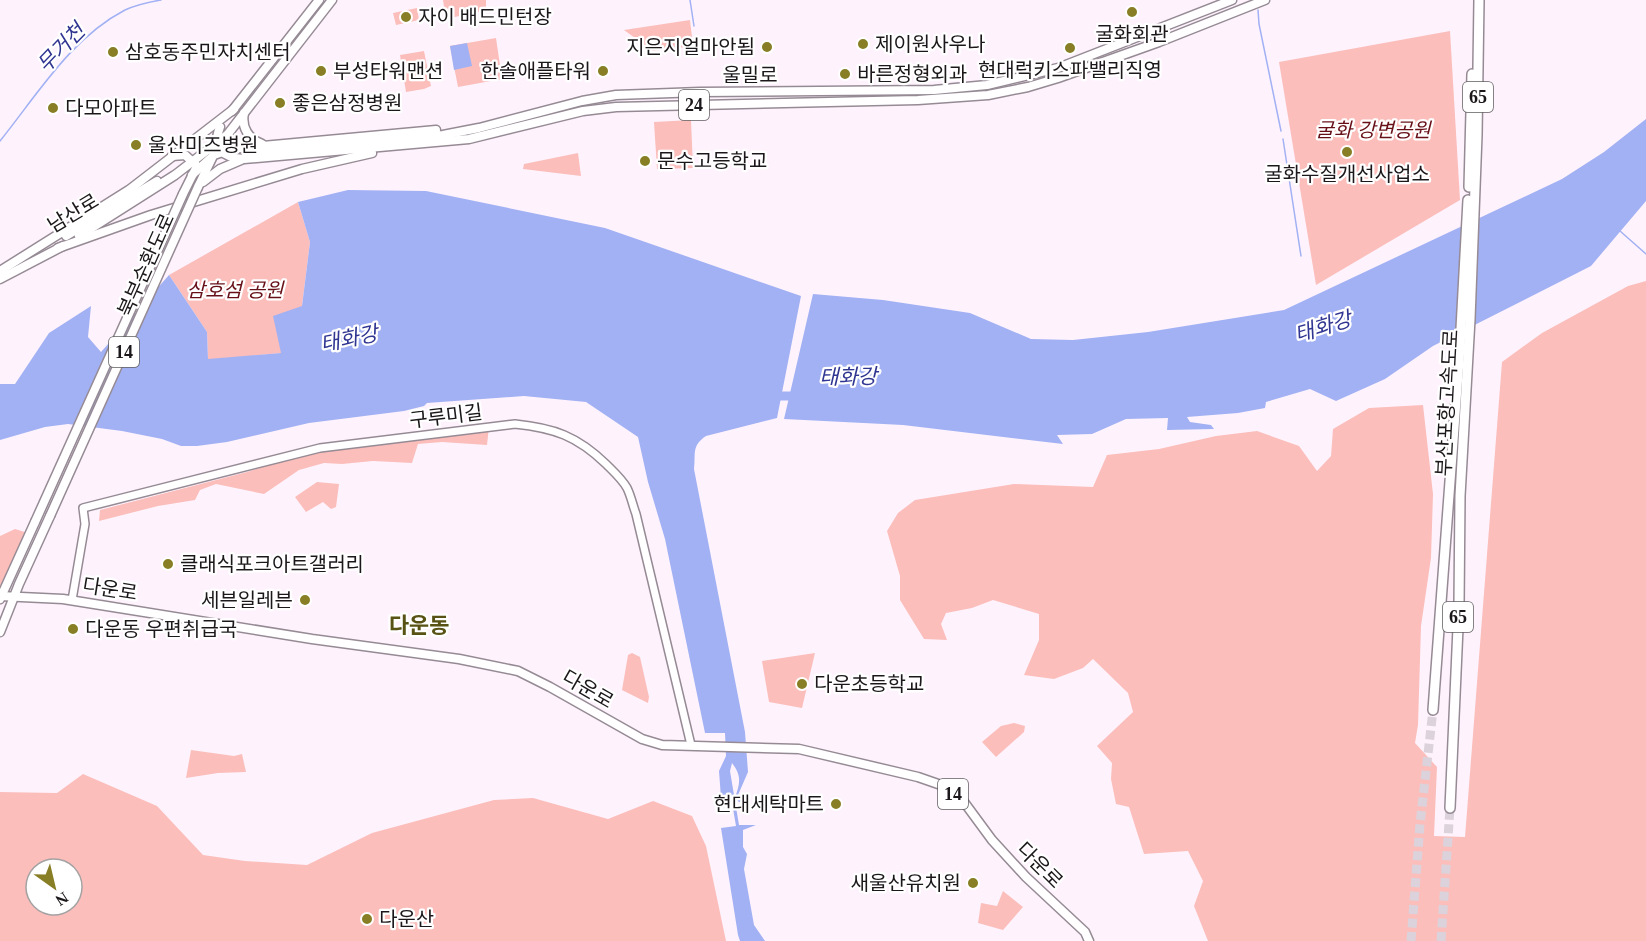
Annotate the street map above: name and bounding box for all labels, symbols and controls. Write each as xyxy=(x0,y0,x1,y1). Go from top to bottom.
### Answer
marker: 굴화회관 xyxy=(1125,5,1139,19)
place label: 자이 배드민턴장 xyxy=(418,6,552,28)
marker: 자이 배드민턴장 xyxy=(399,10,413,24)
water label: 무거천 xyxy=(32,17,92,77)
place label: 굴화회관 xyxy=(1095,23,1169,45)
place label: 제이원사우나 xyxy=(875,33,985,55)
place label: 지은지얼마안됨 xyxy=(626,36,755,58)
marker: 제이원사우나 xyxy=(856,37,870,51)
marker: 지은지얼마안됨 xyxy=(760,40,774,54)
place label: 삼호동주민자치센터 xyxy=(125,41,291,63)
marker: 현대럭키스파밸리직영 xyxy=(1063,41,1077,55)
marker: 삼호동주민자치센터 xyxy=(106,45,120,59)
place label: 현대럭키스파밸리직영 xyxy=(978,59,1162,81)
place label: 부성타워맨션 xyxy=(333,60,443,82)
place label: 한솔애플타워 xyxy=(481,60,591,82)
place label: 바른정형외과 xyxy=(857,63,967,85)
marker: 부성타워맨션 xyxy=(314,64,328,78)
marker: 한솔애플타워 xyxy=(596,64,610,78)
street label: 울밀로 xyxy=(722,64,778,86)
marker: 바른정형외과 xyxy=(838,67,852,81)
road number: 65 xyxy=(1463,82,1493,112)
road number: 24 xyxy=(679,90,709,120)
place label: 좋은삼정병원 xyxy=(292,92,402,114)
marker: 좋은삼정병원 xyxy=(273,96,287,110)
place label: 다모아파트 xyxy=(65,97,157,119)
marker: 다모아파트 xyxy=(46,101,60,115)
park label: 굴화 강변공원 xyxy=(1315,119,1432,141)
place label: 울산미즈병원 xyxy=(148,134,258,156)
marker: 울산미즈병원 xyxy=(129,138,143,152)
marker: 굴화수질개선사업소 xyxy=(1340,145,1354,159)
place label: 문수고등학교 xyxy=(657,150,767,172)
marker: 문수고등학교 xyxy=(638,154,652,168)
place label: 굴화수질개선사업소 xyxy=(1264,163,1430,185)
street label: 남산로 xyxy=(44,189,102,237)
street label: 북부순환도로 xyxy=(113,210,179,320)
park label: 삼호섬 공원 xyxy=(187,279,285,301)
water label: 태화강 xyxy=(1292,306,1357,347)
water label: 태화강 xyxy=(318,321,382,357)
street label: 부산포항고속도로 xyxy=(1432,329,1462,477)
road number: 14 xyxy=(109,337,139,367)
water label: 태화강 xyxy=(819,364,880,390)
street label: 구루미길 xyxy=(408,401,484,431)
place label: 클래식포크아트갤러리 xyxy=(180,553,364,575)
marker: 클래식포크아트갤러리 xyxy=(161,557,175,571)
street label: 다운로 xyxy=(81,574,139,604)
place label: 세븐일레븐 xyxy=(201,589,293,611)
marker: 세븐일레븐 xyxy=(298,593,312,607)
road number: 65 xyxy=(1443,602,1473,632)
district label: 다운동 xyxy=(389,613,449,638)
place label: 다운동 우편취급국 xyxy=(85,618,237,640)
marker: 다운동 우편취급국 xyxy=(66,622,80,636)
street label: 다운로 xyxy=(559,666,617,712)
place label: 다운초등학교 xyxy=(814,673,924,695)
marker: 다운초등학교 xyxy=(795,677,809,691)
road number: 14 xyxy=(938,779,968,809)
place label: 현대세탁마트 xyxy=(714,793,824,815)
marker: 현대세탁마트 xyxy=(829,797,843,811)
street label: 다운로 xyxy=(1013,838,1067,892)
north arrow xyxy=(24,857,84,917)
place label: 새울산유치원 xyxy=(851,872,961,894)
marker: 새울산유치원 xyxy=(966,876,980,890)
text: N xyxy=(52,889,72,910)
place label: 다운산 xyxy=(379,908,434,930)
marker: 다운산 xyxy=(360,912,374,926)

